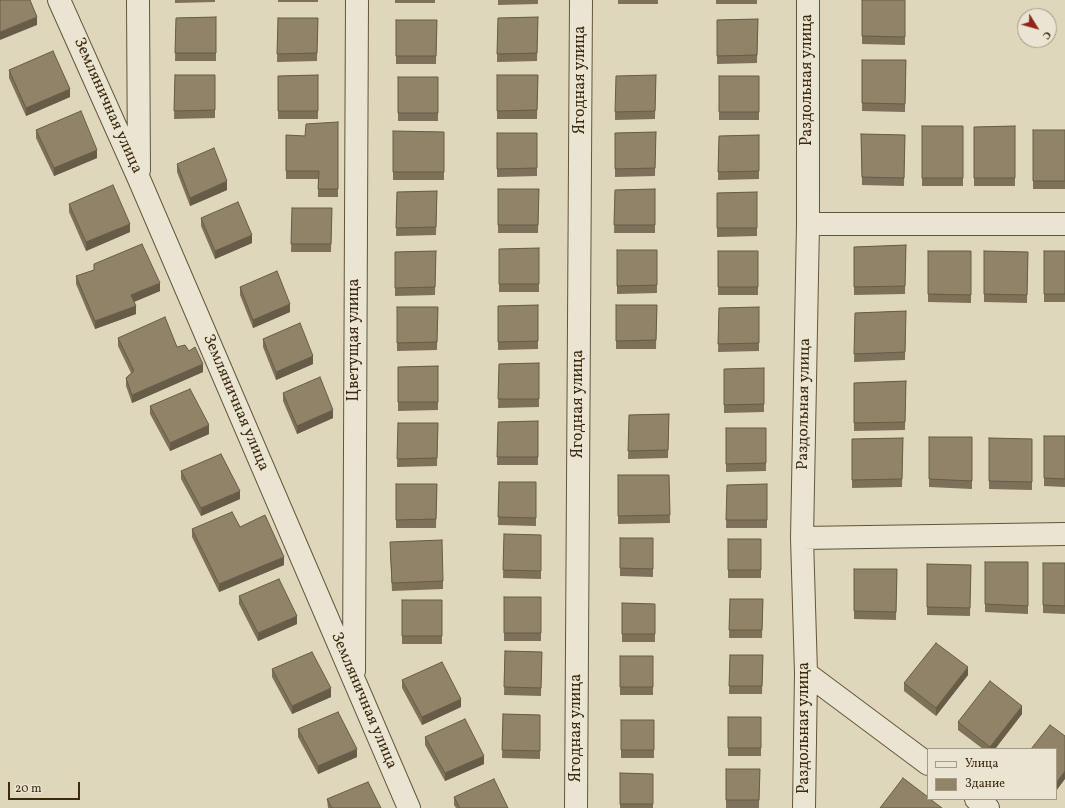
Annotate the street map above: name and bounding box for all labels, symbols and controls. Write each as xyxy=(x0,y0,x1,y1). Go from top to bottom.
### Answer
north arrow xyxy=(1017,8,1057,48)
street label: Раздольная улица xyxy=(798,14,818,146)
street label: Ягодная улица xyxy=(571,26,591,134)
text: С xyxy=(1038,28,1054,42)
street label: Земляничная улица xyxy=(68,35,146,177)
street label: Цветущая улица xyxy=(345,279,365,401)
street label: Земляничная улица xyxy=(198,332,272,474)
street label: Раздольная улица xyxy=(794,338,816,470)
street label: Ягодная улица xyxy=(569,350,589,458)
street label: Земляничная улица xyxy=(326,630,400,772)
street label: Раздольная улица xyxy=(795,662,815,794)
street label: Ягодная улица xyxy=(567,674,587,782)
legend xyxy=(927,748,1057,800)
text: Улица xyxy=(965,756,998,772)
scale bar xyxy=(10,774,82,800)
text: Здание xyxy=(965,776,1005,792)
text: 20 m xyxy=(15,781,42,797)

